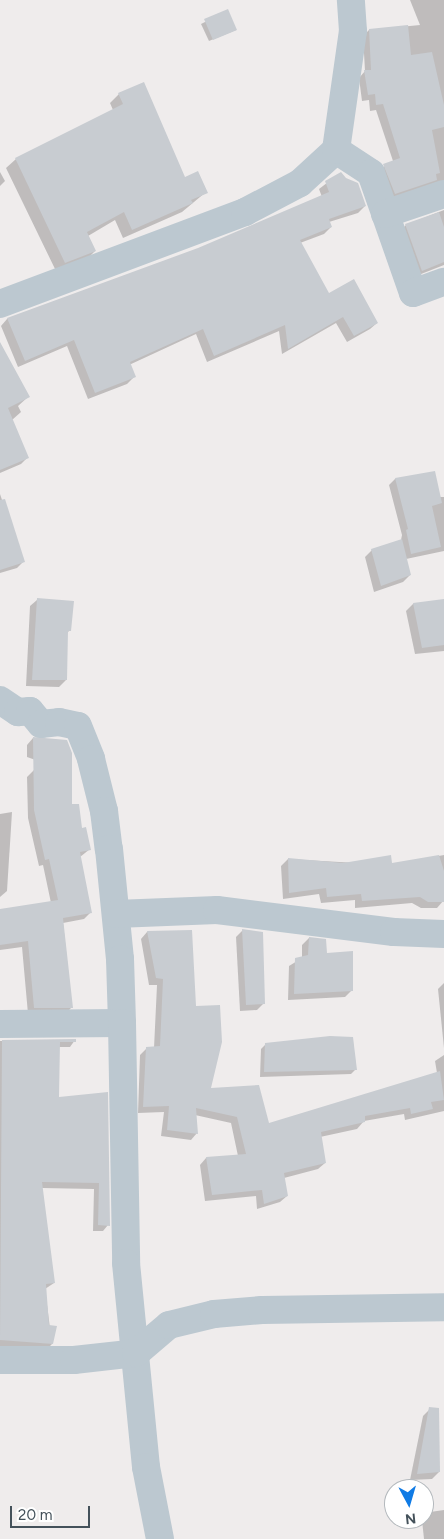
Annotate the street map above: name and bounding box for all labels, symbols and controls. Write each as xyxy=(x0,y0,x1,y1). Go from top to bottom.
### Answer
north arrow xyxy=(384,1479,434,1529)
scale bar xyxy=(12,1496,92,1528)
text: 20 m xyxy=(18,1506,52,1524)
text: N xyxy=(404,1509,417,1527)

